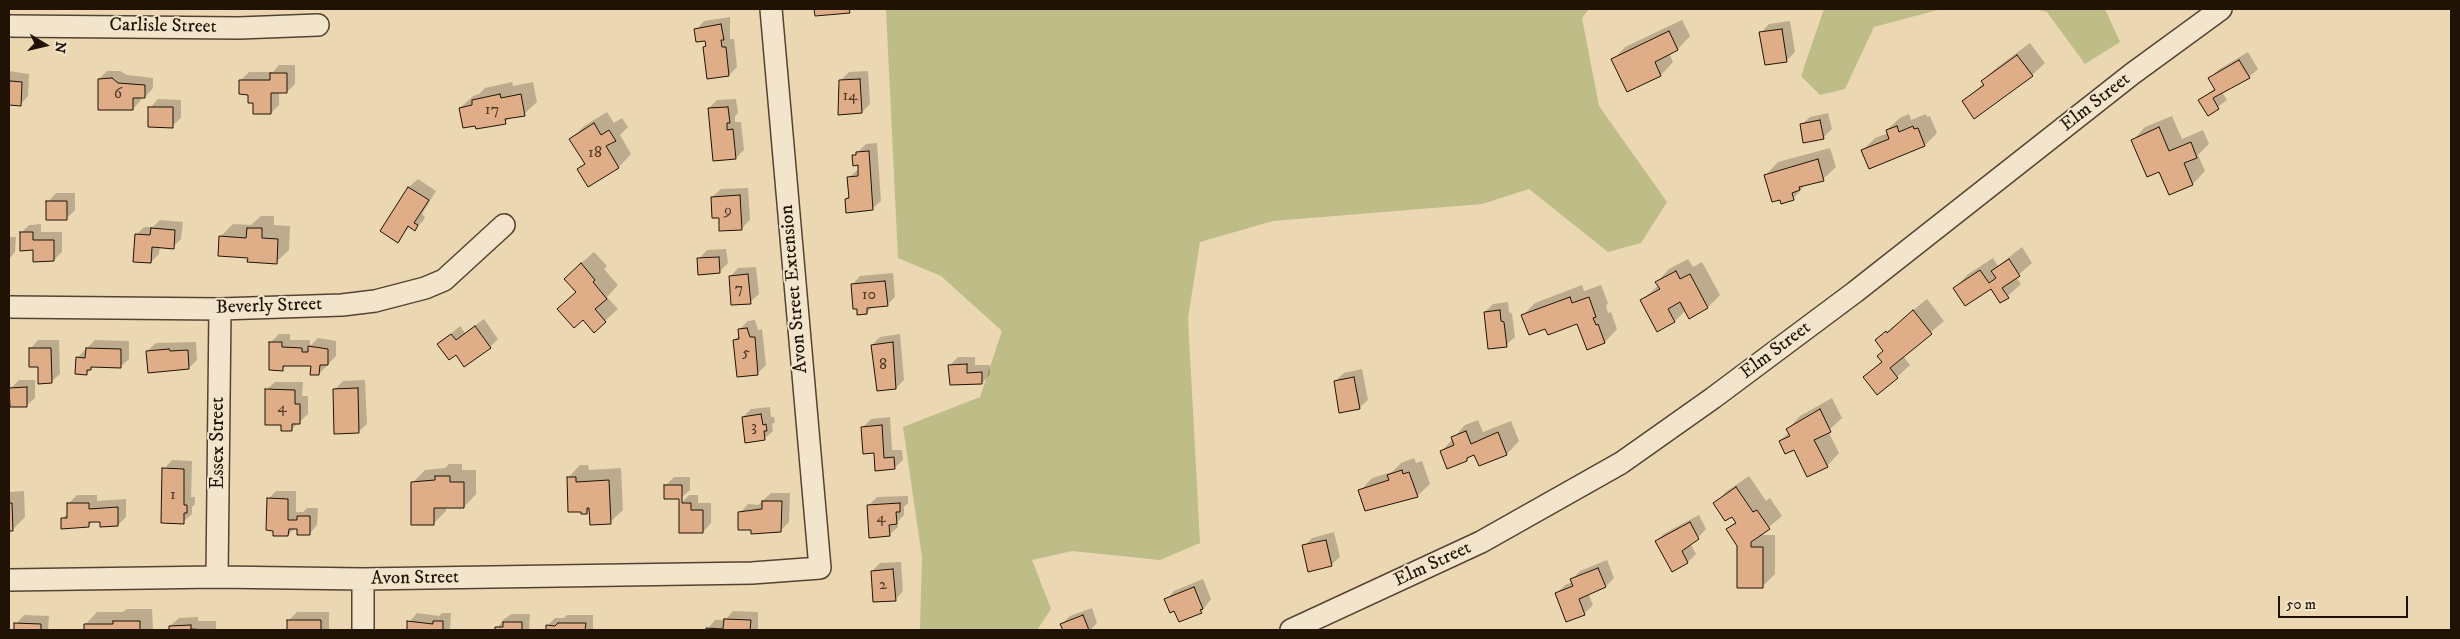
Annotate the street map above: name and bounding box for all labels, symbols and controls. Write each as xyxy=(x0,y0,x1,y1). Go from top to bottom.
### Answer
street label: Carlisle Street xyxy=(109,15,217,39)
north arrow xyxy=(20,20,70,70)
text: N xyxy=(50,40,70,54)
street label: Elm Street xyxy=(2056,69,2136,137)
house number: 6 xyxy=(114,85,122,105)
house number: 14 xyxy=(842,87,858,107)
house number: 17 xyxy=(485,101,499,121)
house number: 18 xyxy=(588,144,602,164)
house number: 9 xyxy=(724,202,732,222)
street label: Avon Street Extension xyxy=(776,204,814,374)
house number: 7 xyxy=(735,280,743,300)
house number: 10 xyxy=(862,286,876,306)
street label: Beverly Street xyxy=(215,294,323,320)
street label: Elm Street xyxy=(1736,317,1816,385)
house number: 5 xyxy=(742,344,750,364)
house number: 8 xyxy=(879,356,887,376)
street label: Essex Street xyxy=(208,397,230,489)
house number: 4 xyxy=(277,399,287,419)
house number: 3 xyxy=(751,418,757,438)
house number: 1 xyxy=(170,486,176,506)
house number: 4 xyxy=(876,509,886,529)
street label: Elm Street xyxy=(1391,537,1475,593)
street label: Avon Street xyxy=(371,567,459,591)
house number: 2 xyxy=(879,576,887,596)
scale bar xyxy=(2280,586,2410,618)
text: 50 m xyxy=(2286,595,2316,614)

